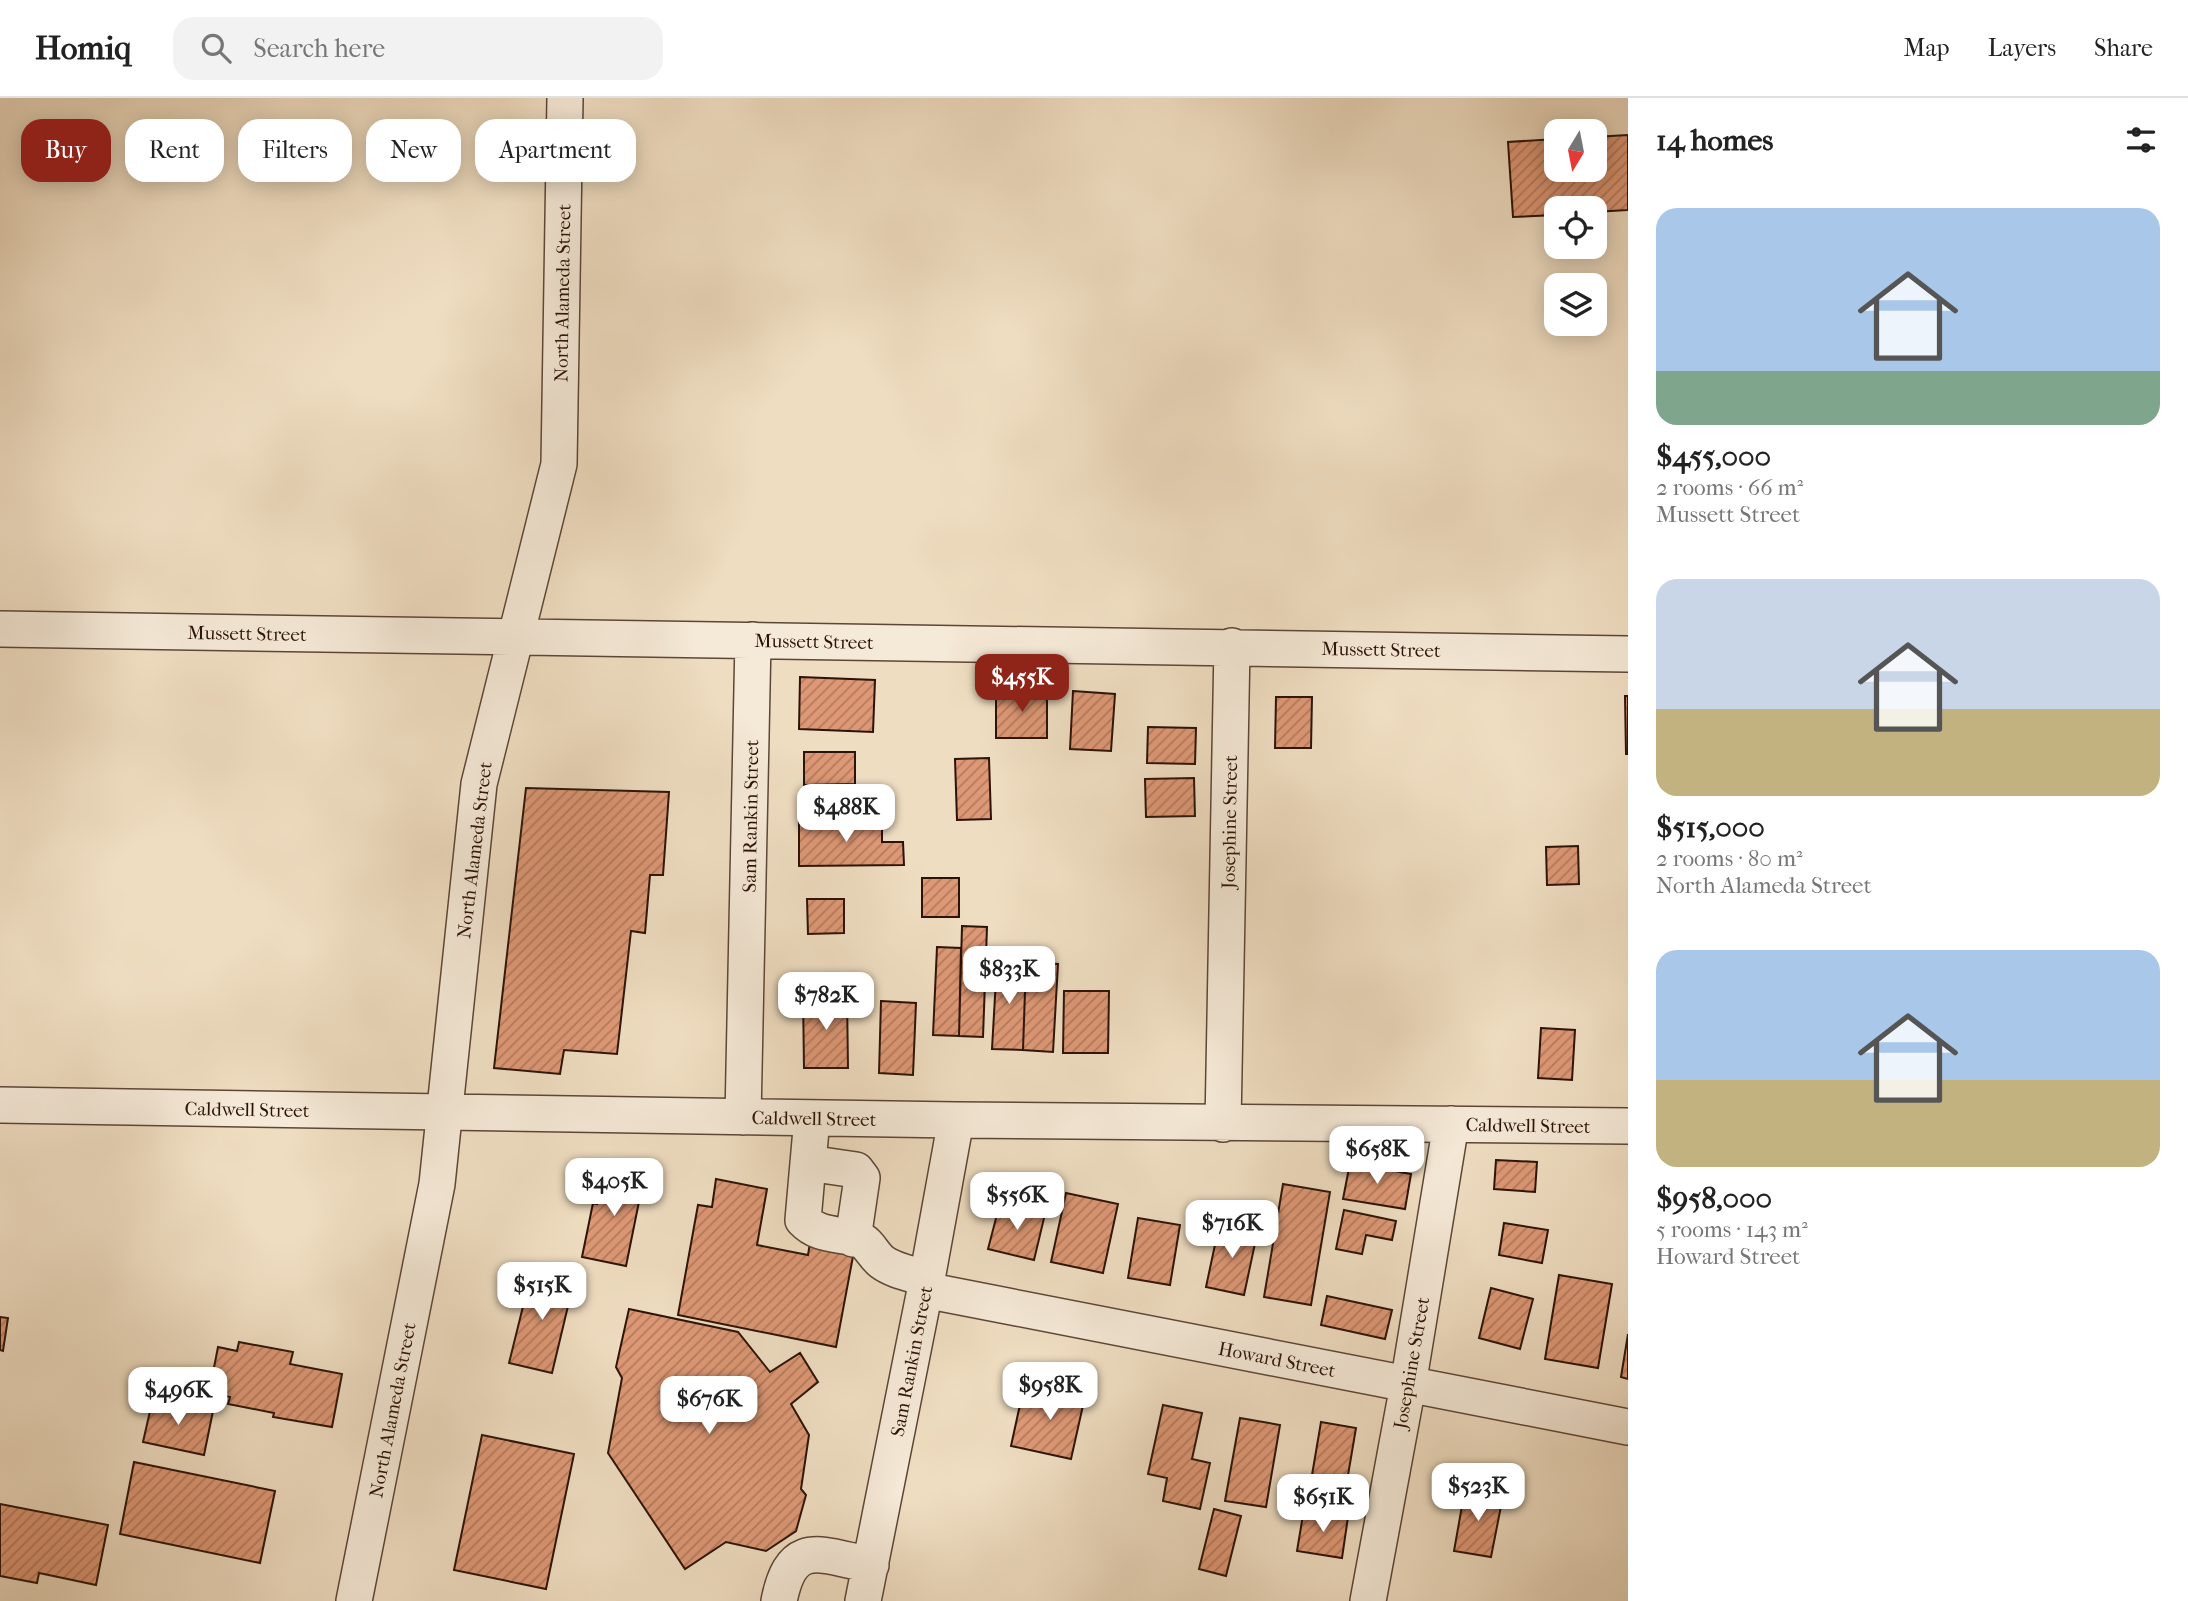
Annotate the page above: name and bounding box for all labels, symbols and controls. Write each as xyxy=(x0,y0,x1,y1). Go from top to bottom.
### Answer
search box xyxy=(173,17,663,80)
text: Homiq xyxy=(35,29,131,68)
icon: search xyxy=(197,29,235,67)
text: Search here xyxy=(253,33,385,64)
text: Map xyxy=(1904,34,1950,62)
text: Layers xyxy=(1988,34,2056,62)
text: Share xyxy=(2094,34,2153,62)
chip: Buy xyxy=(21,119,111,182)
chip: Rent xyxy=(125,119,224,182)
chip: Filters xyxy=(238,119,352,182)
chip: New xyxy=(366,119,461,182)
chip: Apartment xyxy=(475,119,636,182)
north arrow xyxy=(1544,119,1606,182)
map controls xyxy=(1544,119,1607,336)
icon: filters xyxy=(2122,121,2160,159)
text: 14 homes xyxy=(1656,123,1773,158)
button: locate xyxy=(1544,196,1607,259)
street label: North Alameda Street xyxy=(550,204,576,382)
icon: home xyxy=(1845,253,1971,379)
button: layers xyxy=(1544,273,1607,336)
text: $455,000 xyxy=(1656,439,1771,474)
text: 2 rooms · 66 m² xyxy=(1656,474,1803,501)
text: Mussett Street xyxy=(1656,501,1800,528)
street label: Mussett Street xyxy=(187,622,307,646)
icon: home xyxy=(1845,624,1971,750)
street label: Mussett Street xyxy=(754,630,874,654)
street label: Mussett Street xyxy=(1321,638,1441,662)
pin: $455K xyxy=(973,654,1071,714)
text: $455K xyxy=(991,663,1053,690)
street label: Sam Rankin Street xyxy=(739,739,763,893)
street label: Josephine Street xyxy=(1218,755,1242,891)
street label: North Alameda Street xyxy=(453,760,497,940)
pin: $488K xyxy=(797,784,895,844)
text: $488K xyxy=(813,793,879,820)
text: $515,000 xyxy=(1656,810,1765,845)
text: 2 rooms · 80 m² xyxy=(1656,845,1803,872)
text: North Alameda Street xyxy=(1656,872,1872,899)
pin: $833K xyxy=(960,946,1058,1006)
text: $833K xyxy=(979,955,1039,982)
pin: $782K xyxy=(777,972,875,1032)
text: $782K xyxy=(794,981,858,1008)
icon: home xyxy=(1845,995,1971,1121)
street label: Caldwell Street xyxy=(184,1098,310,1122)
street label: Caldwell Street xyxy=(751,1107,877,1131)
street label: Caldwell Street xyxy=(1465,1114,1591,1138)
pin: $658K xyxy=(1328,1126,1426,1186)
text: $658K xyxy=(1345,1135,1409,1162)
pin: $405K xyxy=(565,1158,663,1218)
text: $405K xyxy=(581,1167,647,1194)
pin: $556K xyxy=(968,1172,1066,1232)
text: $556K xyxy=(986,1181,1048,1208)
text: $958,000 xyxy=(1656,1181,1772,1216)
pin: $716K xyxy=(1183,1200,1281,1260)
text: $716K xyxy=(1201,1209,1263,1236)
text: 5 rooms · 143 m² xyxy=(1656,1216,1808,1243)
text: Howard Street xyxy=(1656,1243,1800,1270)
pin: $515K xyxy=(493,1262,591,1322)
text: $515K xyxy=(513,1271,571,1298)
street label: Sam Rankin Street xyxy=(887,1284,937,1438)
street label: Josephine Street xyxy=(1389,1295,1434,1433)
street label: North Alameda Street xyxy=(365,1320,421,1500)
street label: Howard Street xyxy=(1216,1338,1338,1382)
pin: $958K xyxy=(1001,1362,1099,1422)
pin: $496K xyxy=(129,1368,227,1427)
text: $958K xyxy=(1019,1371,1081,1398)
text: $496K xyxy=(144,1376,212,1403)
pin: $676K xyxy=(660,1376,758,1436)
text: $676K xyxy=(676,1385,742,1412)
pin: $523K xyxy=(1429,1464,1527,1523)
text: $523K xyxy=(1448,1472,1508,1499)
pin: $651K xyxy=(1274,1474,1372,1534)
text: $651K xyxy=(1293,1483,1353,1510)

